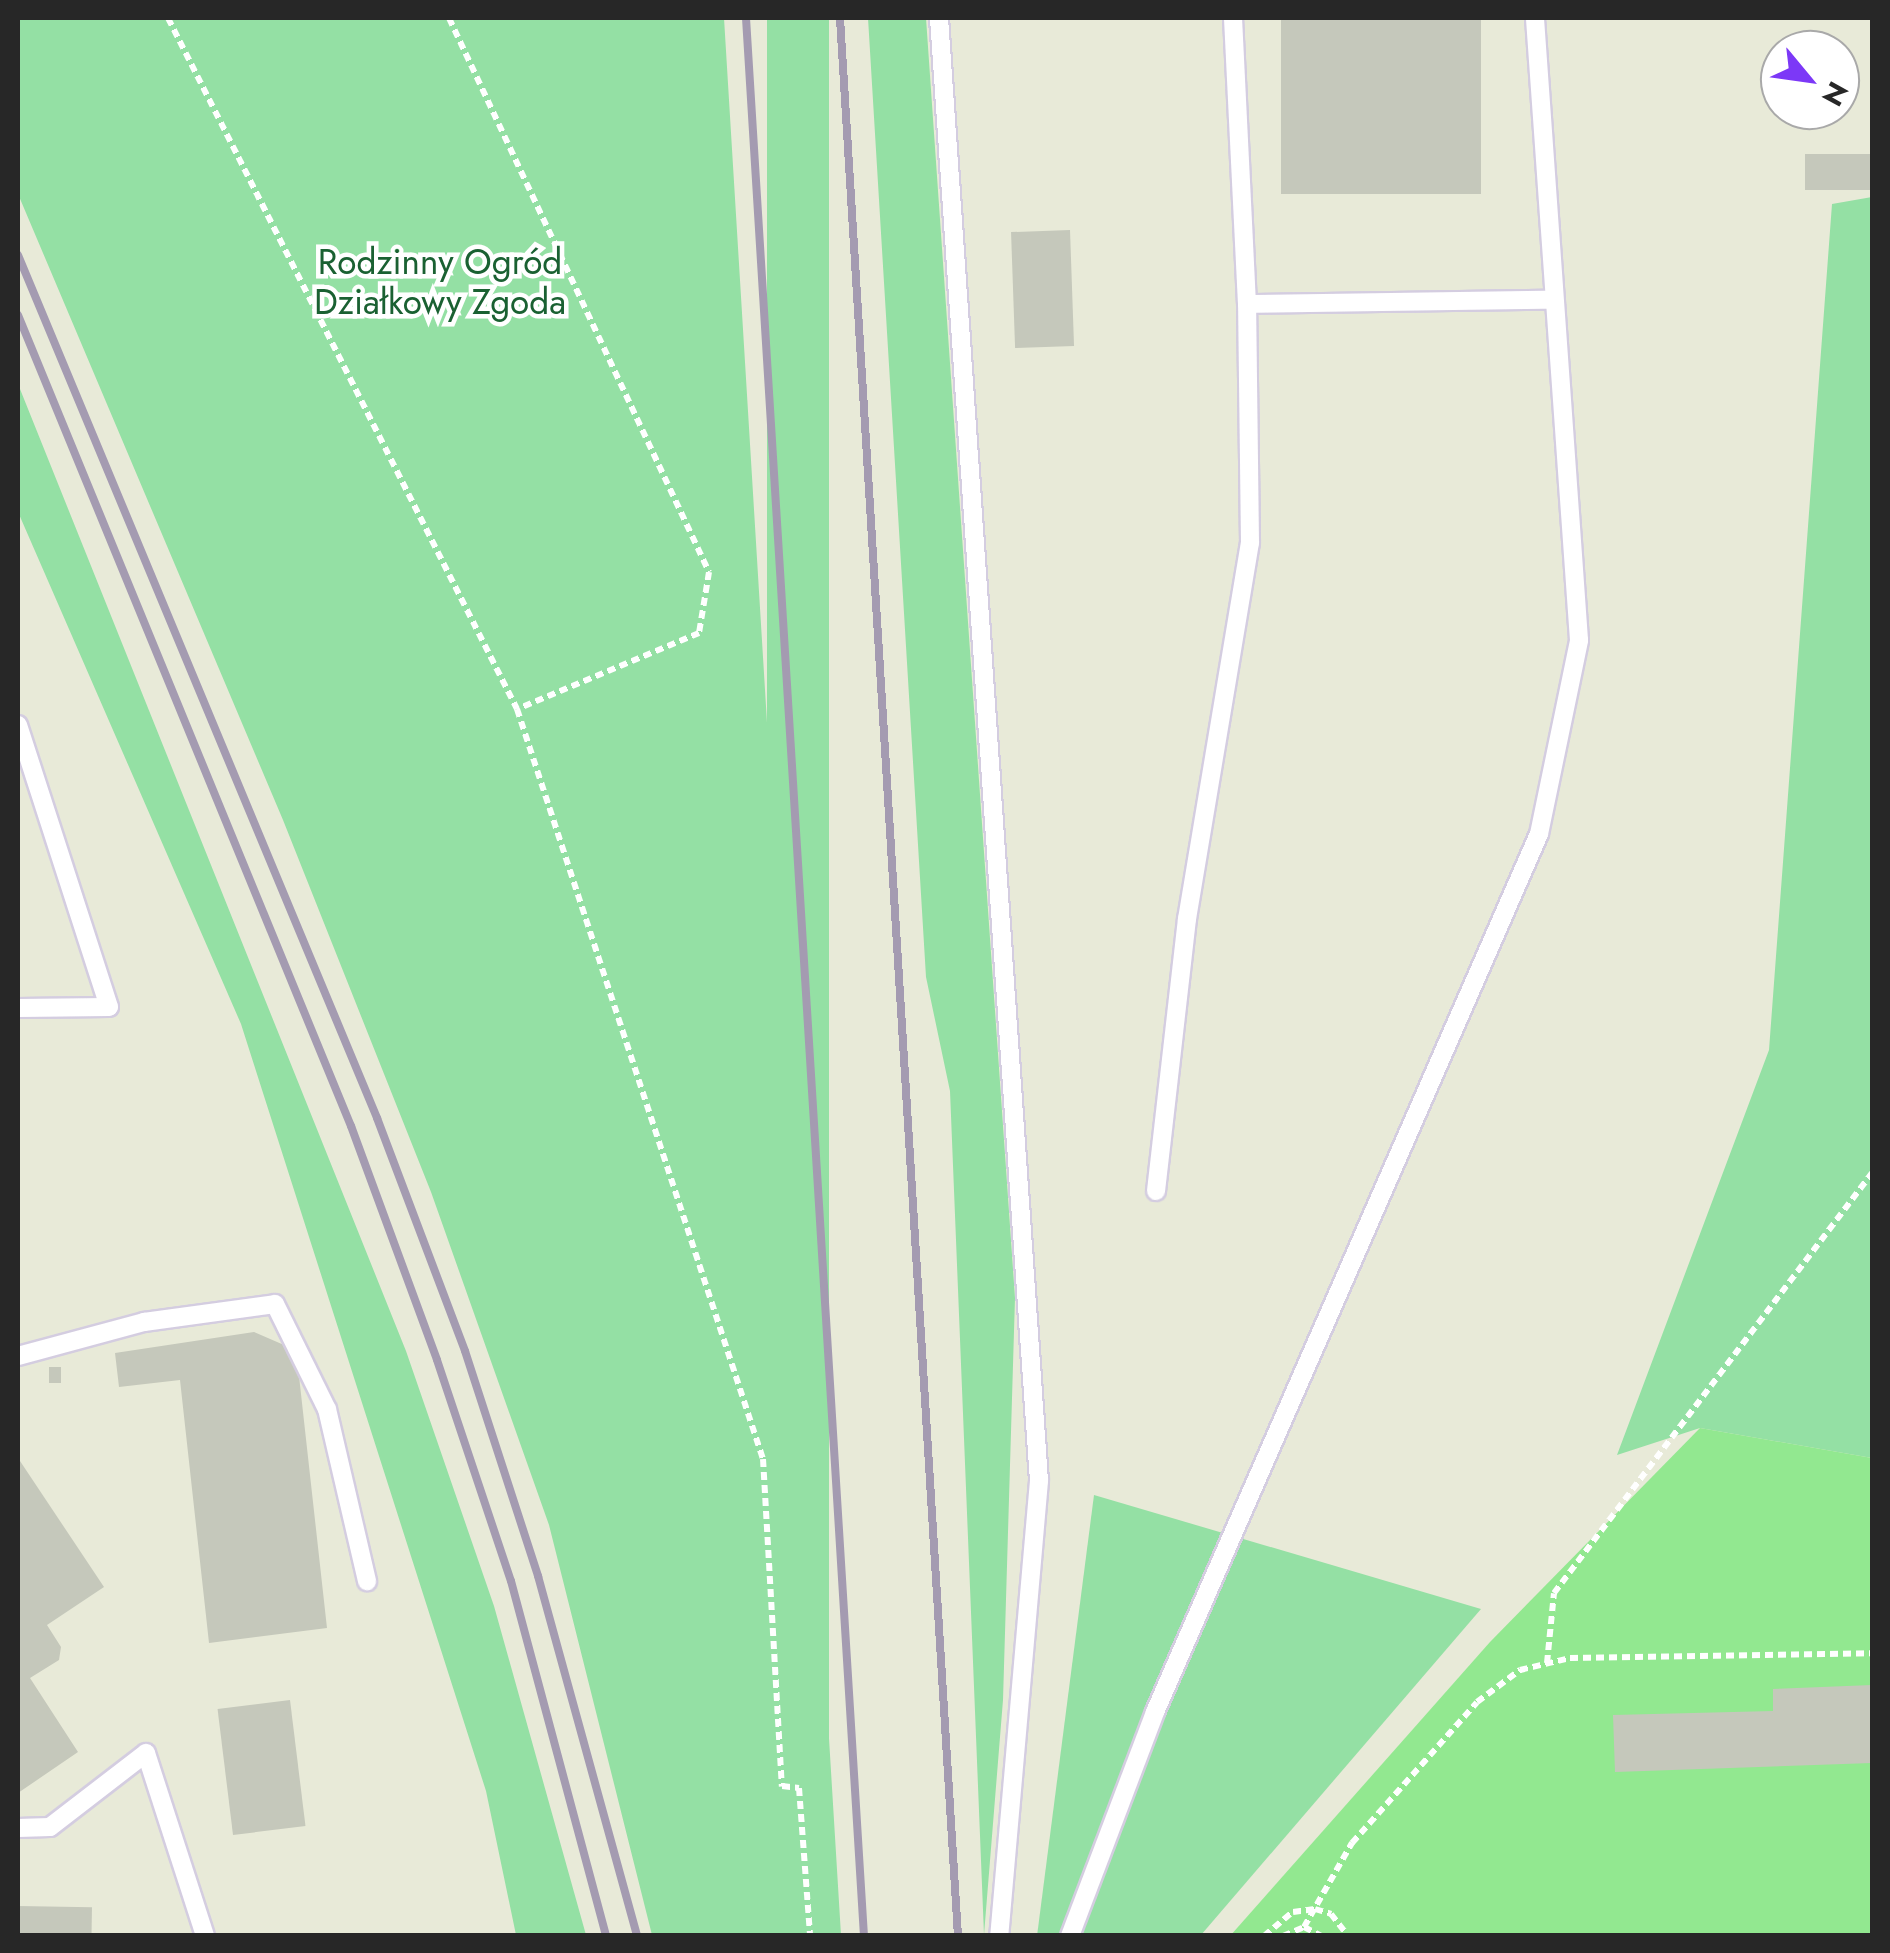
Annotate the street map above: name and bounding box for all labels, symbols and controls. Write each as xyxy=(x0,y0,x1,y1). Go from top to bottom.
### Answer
north arrow xyxy=(1760,30,1860,130)
text: N xyxy=(1812,74,1858,113)
park label: Rodzinny Ogród Działkowy Zgoda xyxy=(314,241,566,323)

